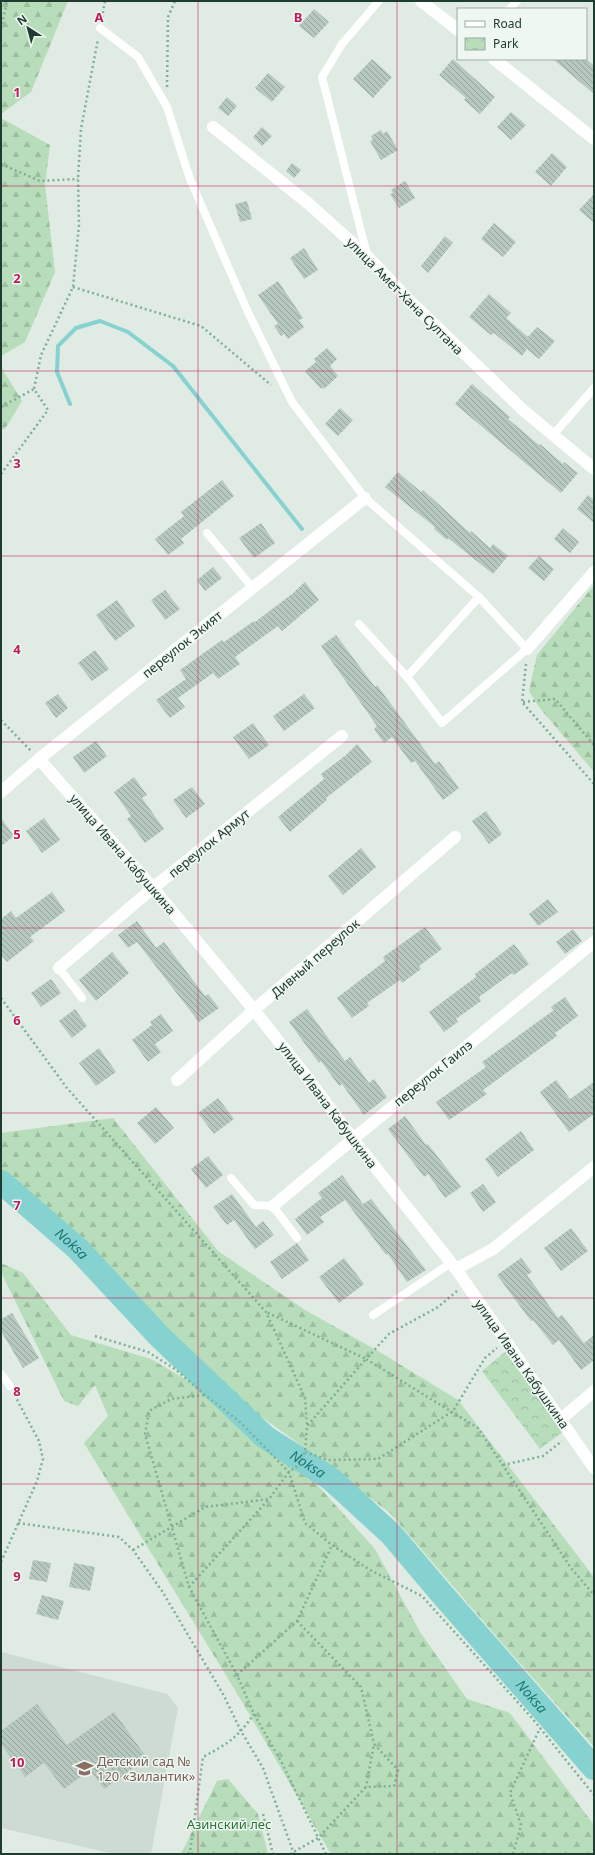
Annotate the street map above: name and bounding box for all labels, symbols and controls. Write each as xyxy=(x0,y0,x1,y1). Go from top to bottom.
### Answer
north arrow xyxy=(8,8,48,48)
text: A xyxy=(95,8,104,26)
text: B xyxy=(294,8,302,26)
legend xyxy=(457,8,587,60)
text: N xyxy=(14,11,30,28)
text: Road xyxy=(493,15,522,32)
text: Park xyxy=(493,35,519,52)
text: 1 xyxy=(13,83,21,101)
street label: улица Амет-Хана Султана xyxy=(342,233,468,359)
text: 2 xyxy=(13,269,21,287)
text: 3 xyxy=(13,454,21,472)
street label: переулок Экият xyxy=(138,606,226,682)
text: 4 xyxy=(13,640,21,658)
street label: улица Ивана Кабушкина xyxy=(66,790,180,918)
street label: переулок Армут xyxy=(164,804,254,882)
text: 5 xyxy=(13,825,21,843)
street label: Дивный переулок xyxy=(267,914,363,1002)
text: 6 xyxy=(13,1011,21,1029)
street label: переулок Гаилэ xyxy=(390,1036,476,1110)
street label: улица Ивана Кабушкина xyxy=(274,1038,382,1172)
text: 7 xyxy=(13,1196,21,1214)
water label: Noksa xyxy=(51,1223,93,1263)
street label: улица Ивана Кабушкина xyxy=(470,1296,574,1432)
text: 8 xyxy=(13,1382,21,1400)
water label: Noksa xyxy=(287,1445,329,1482)
text: 9 xyxy=(13,1567,21,1585)
water label: Noksa xyxy=(512,1675,552,1717)
place label: Детский сад № 120 «Зилантик» xyxy=(97,1752,196,1785)
text: 10 xyxy=(10,1753,24,1771)
school or university icon: Детский сад № 120 «Зилантик» xyxy=(74,1758,94,1778)
park label: Азинский лес xyxy=(187,1815,271,1833)

